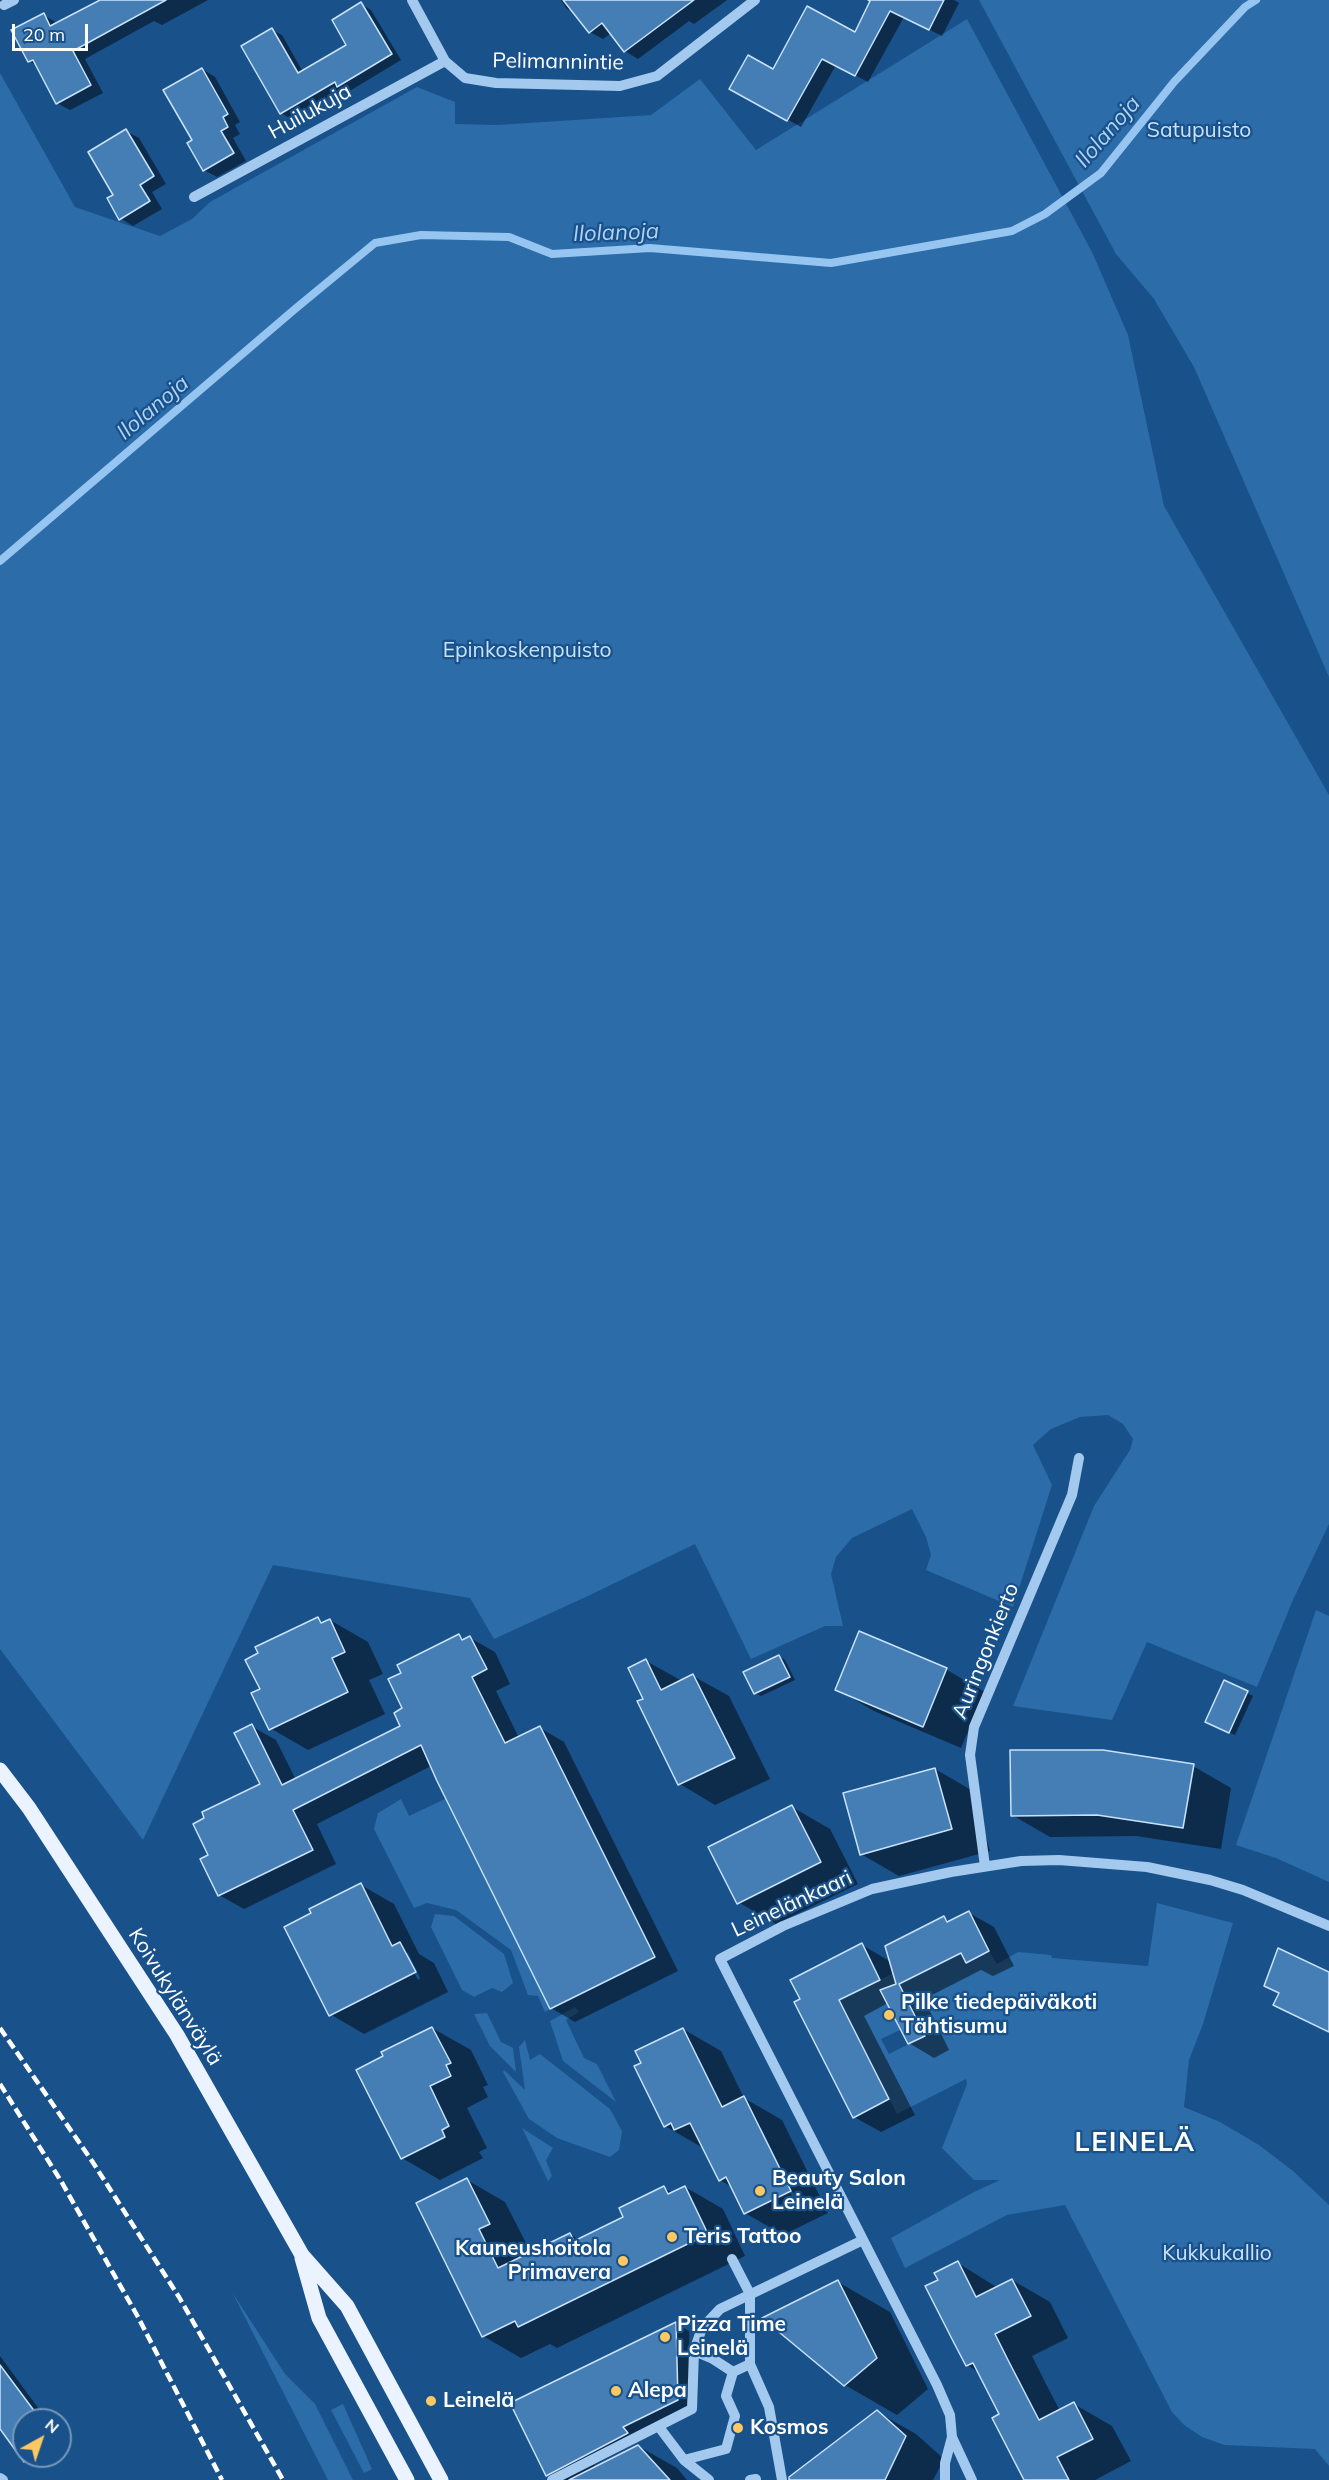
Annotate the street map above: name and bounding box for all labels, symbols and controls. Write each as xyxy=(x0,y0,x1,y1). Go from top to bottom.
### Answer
scale bar xyxy=(15,12,92,50)
text: 20 m xyxy=(23,23,65,46)
street label: Pelimannintie xyxy=(492,48,624,76)
street label: Huilukuja xyxy=(264,79,356,145)
water label: Ilolanoja xyxy=(1070,91,1146,173)
park label: Satupuisto xyxy=(1147,118,1251,144)
water label: Ilolanoja xyxy=(573,218,659,248)
water label: Ilolanoja xyxy=(112,370,194,446)
park label: Epinkoskenpuisto xyxy=(443,638,611,664)
street label: Auringonkierto xyxy=(947,1579,1025,1723)
street label: Leinelänkaari xyxy=(728,1865,856,1943)
street label: Koivukylänväylä xyxy=(123,1924,227,2070)
place label: Pilke tiedepäiväkoti Tähtisumu xyxy=(901,1990,1097,2040)
marker: Pilke tiedepäiväkoti Tähtisumu xyxy=(882,2008,896,2022)
district label: LEINELÄ xyxy=(1075,2127,1195,2159)
place label: Beauty Salon Leinelä xyxy=(772,2166,906,2216)
marker: Beauty Salon Leinelä xyxy=(753,2184,767,2198)
place label: Teris Tattoo xyxy=(684,2224,801,2250)
marker: Teris Tattoo xyxy=(665,2230,679,2244)
place label: Kauneushoitola Primavera xyxy=(455,2236,611,2286)
park label: Kukkukallio xyxy=(1162,2241,1272,2267)
marker: Kauneushoitola Primavera xyxy=(616,2254,630,2268)
place label: Pizza Time Leinelä xyxy=(677,2312,786,2362)
marker: Pizza Time Leinelä xyxy=(658,2330,672,2344)
place label: Alepa xyxy=(628,2378,687,2404)
marker: Alepa xyxy=(609,2384,623,2398)
place label: Leinelä xyxy=(443,2388,514,2414)
marker: Leinelä xyxy=(424,2394,438,2408)
north arrow xyxy=(12,2408,72,2468)
text: N xyxy=(41,2414,63,2437)
place label: Kosmos xyxy=(750,2415,828,2441)
marker: Kosmos xyxy=(731,2421,745,2435)

